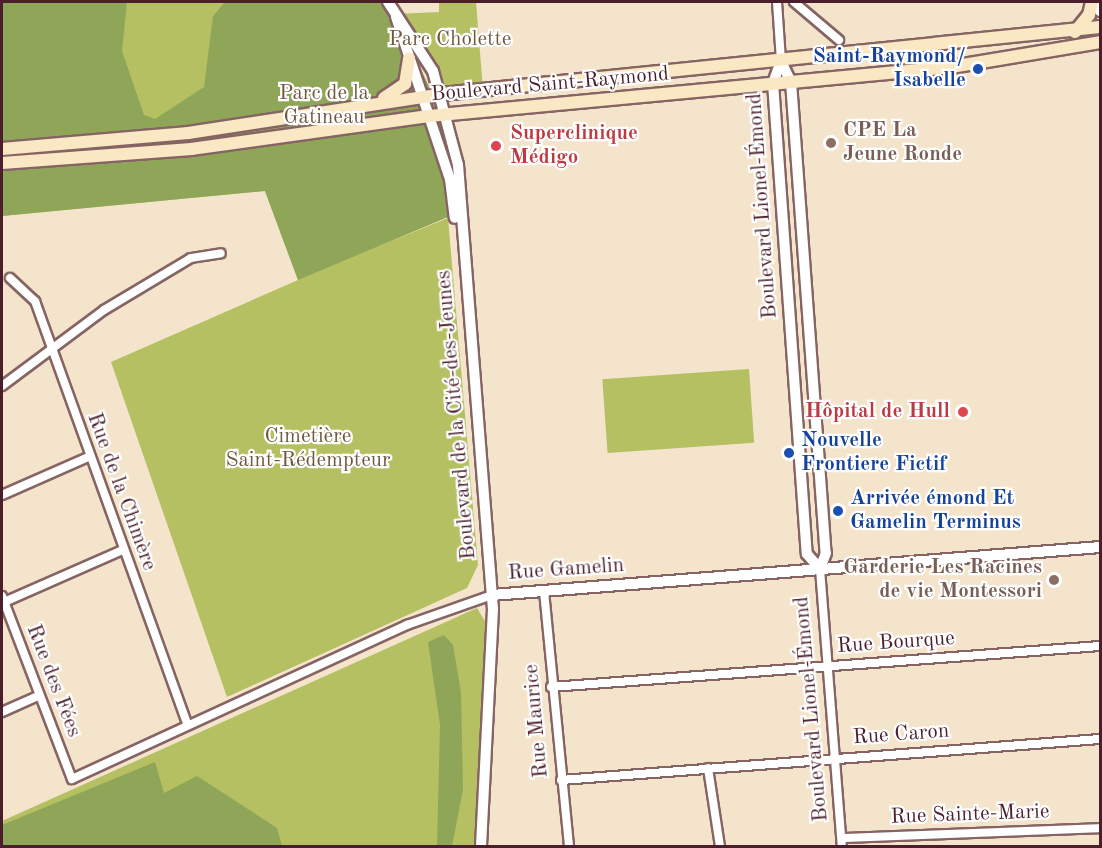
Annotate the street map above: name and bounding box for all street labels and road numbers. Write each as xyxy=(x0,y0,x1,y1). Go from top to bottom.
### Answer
street label: Boulevard Saint-Raymond xyxy=(430,62,670,108)
street label: Boulevard Lionel-Émond xyxy=(743,92,783,320)
street label: Boulevard de la Cité-des-Jeunes xyxy=(432,269,482,561)
street label: Rue de la Chimère xyxy=(81,410,161,574)
street label: Rue Gamelin xyxy=(507,553,625,587)
street label: Boulevard Lionel-Émond xyxy=(790,595,834,823)
street label: Rue des Fées xyxy=(20,621,86,741)
street label: Rue Bourque xyxy=(836,626,956,660)
street label: Rue Maurice xyxy=(519,663,555,779)
street label: Rue Caron xyxy=(852,719,950,751)
street label: Rue Sainte-Marie xyxy=(890,800,1050,830)

